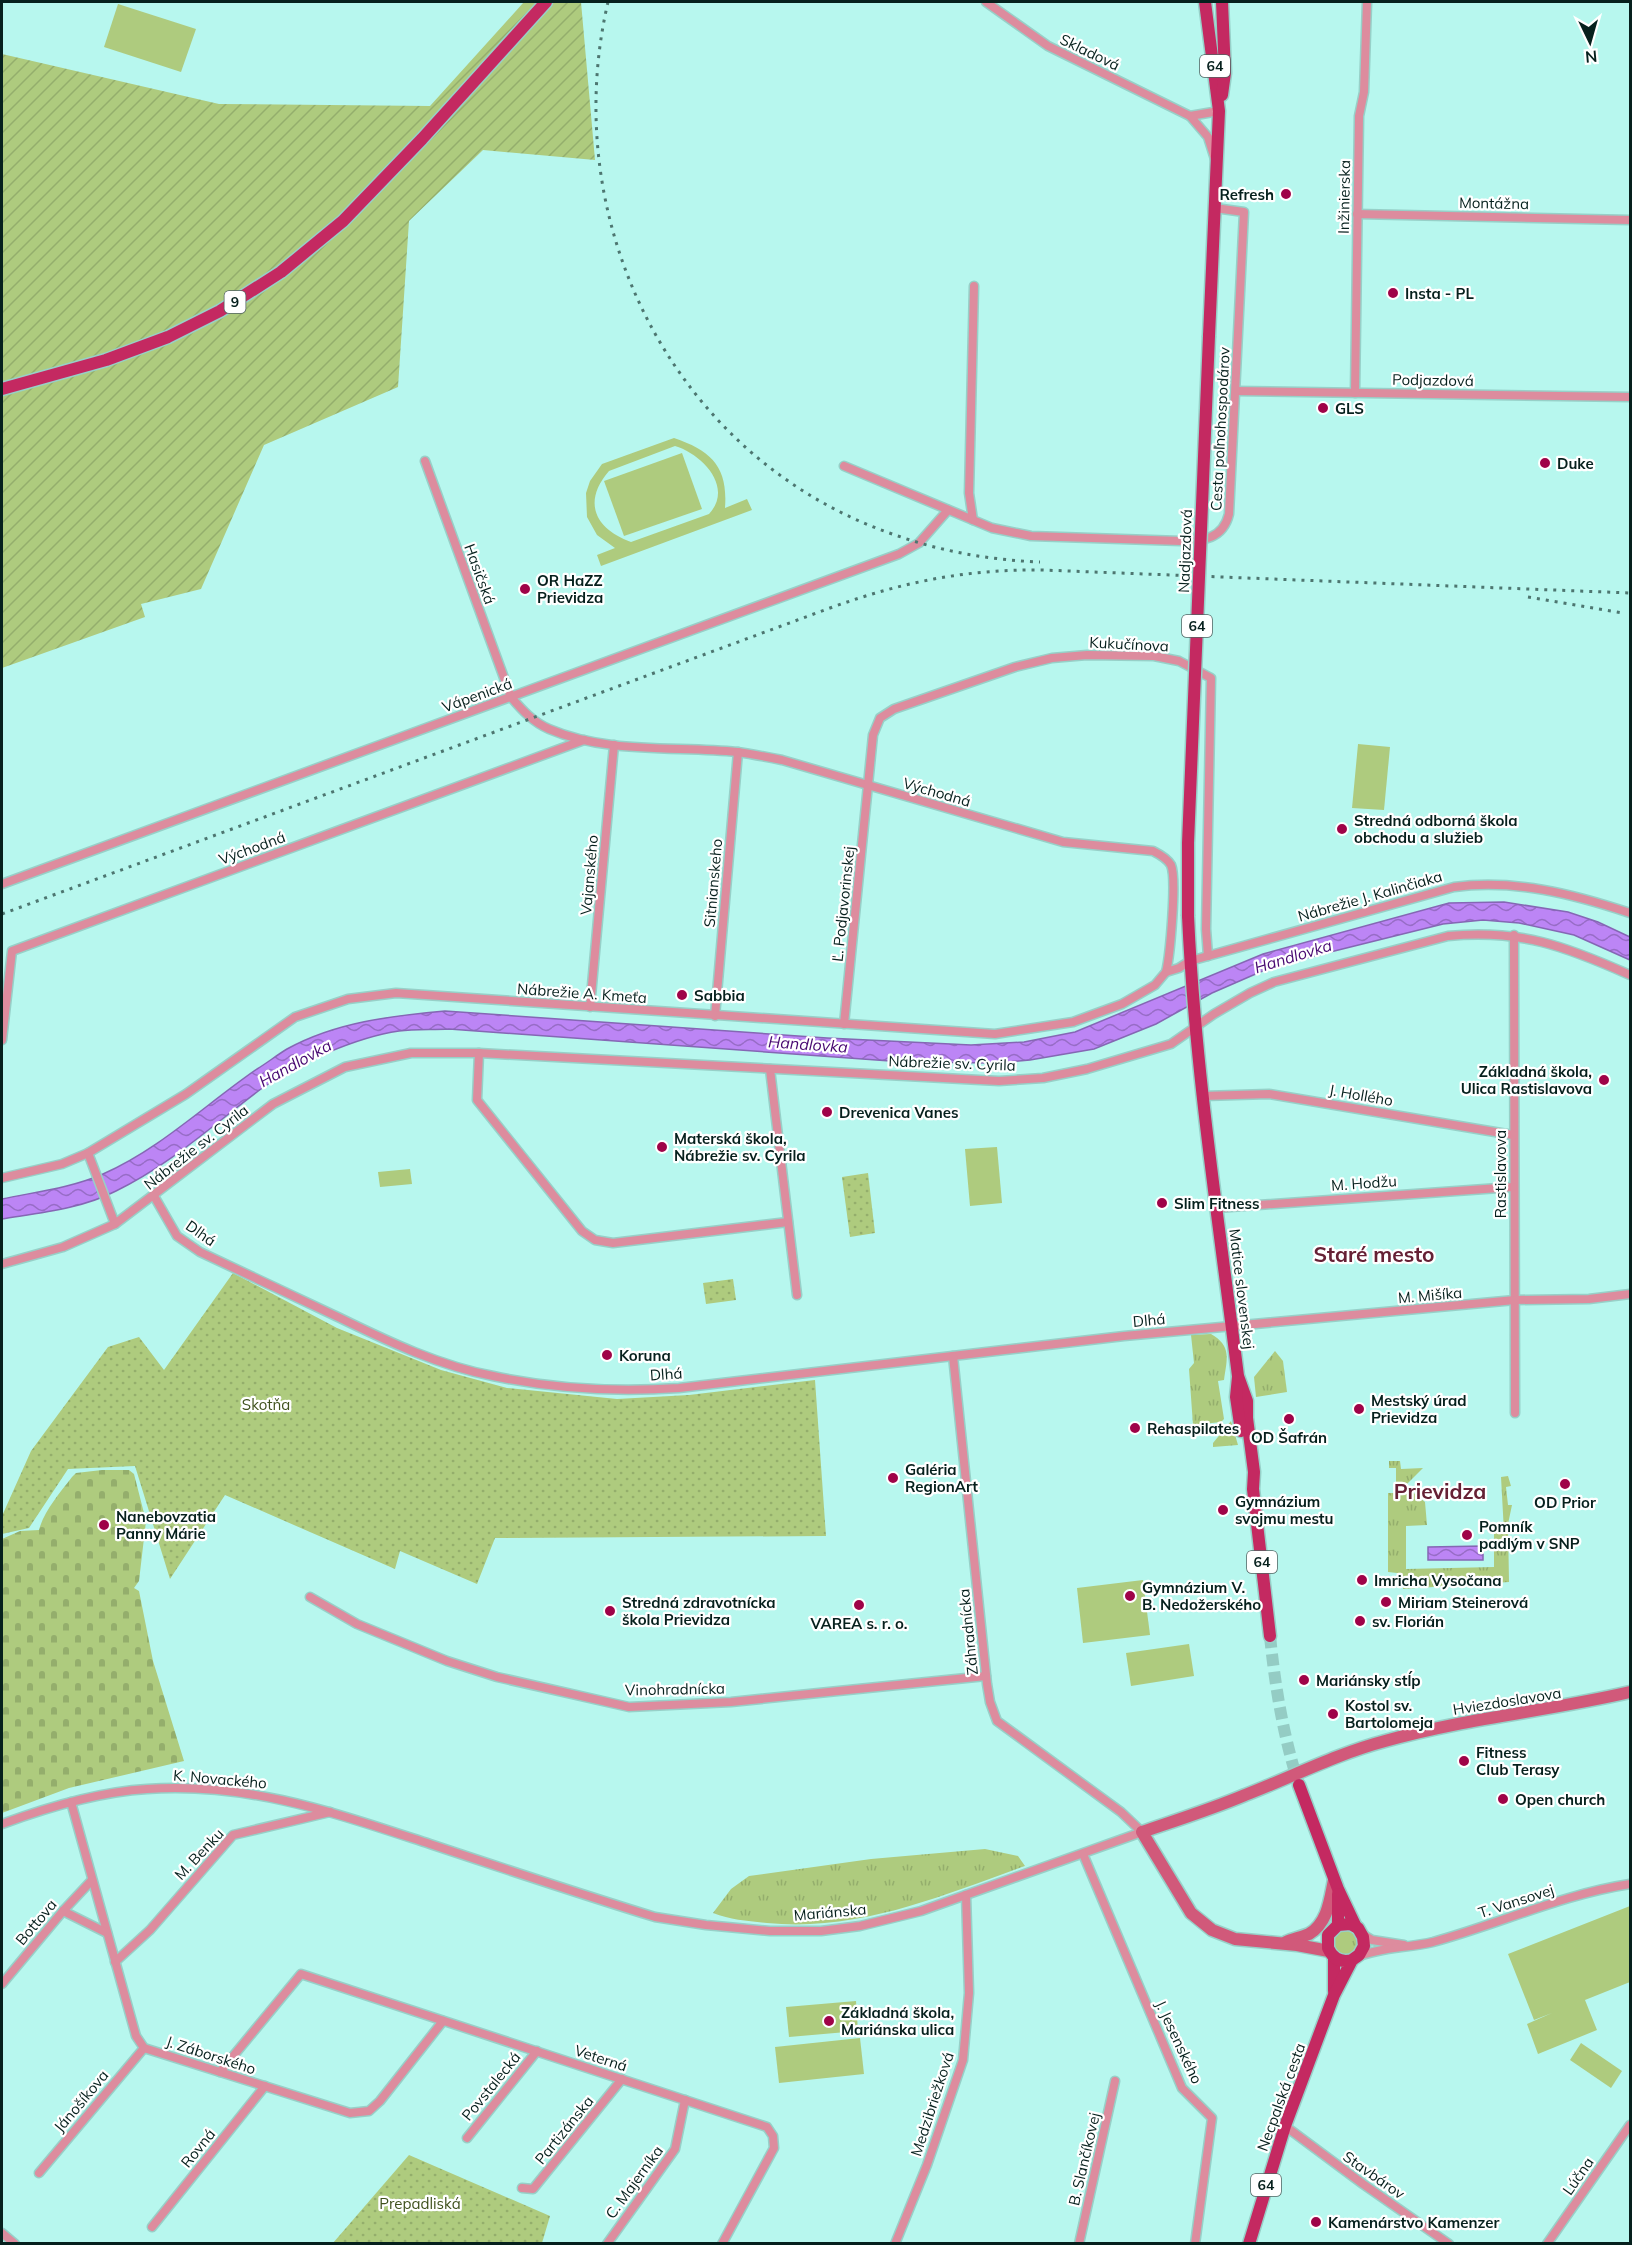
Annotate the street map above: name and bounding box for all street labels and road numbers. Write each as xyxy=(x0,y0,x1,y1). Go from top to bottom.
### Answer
street label: Skladová xyxy=(1057,29,1123,75)
road number: 64 xyxy=(1200,55,1230,77)
street label: Inžinierska xyxy=(1334,160,1354,234)
street label: Montážna xyxy=(1459,193,1529,213)
road number: 9 xyxy=(224,291,246,313)
street label: Cesta poľnohospodárov xyxy=(1206,347,1234,511)
street label: Podjazdová xyxy=(1392,370,1474,390)
street label: Nadjazdová xyxy=(1174,509,1196,593)
street label: Hasičská xyxy=(460,541,500,607)
road number: 64 xyxy=(1182,615,1212,637)
street label: Kukučínova xyxy=(1089,632,1169,656)
street label: Vápenická xyxy=(439,674,515,716)
street label: Východná xyxy=(901,773,973,811)
street label: Východná xyxy=(216,827,288,869)
street label: Vajanského xyxy=(576,834,602,916)
street label: Sitnianskeho xyxy=(700,838,726,928)
street label: Ľ. Podjavorinskej xyxy=(827,845,859,963)
street label: Nábrežie J. Kalinčiaka xyxy=(1296,866,1444,926)
street label: Nábrežie A. Kmeťa xyxy=(517,979,647,1007)
street label: Nábrežie sv. Cyrila xyxy=(888,1051,1016,1075)
street label: J. Hollého xyxy=(1327,1080,1395,1110)
street label: Nábrežie sv. Cyrila xyxy=(140,1100,252,1194)
street label: Rastislavova xyxy=(1491,1130,1510,1218)
street label: M. Hodžu xyxy=(1331,1171,1397,1195)
street label: Dlhá xyxy=(182,1216,220,1250)
street label: Matice slovenskej xyxy=(1225,1228,1259,1350)
street label: M. Mišíka xyxy=(1397,1283,1463,1307)
street label: Dlhá xyxy=(1132,1309,1166,1331)
street label: Dlhá xyxy=(649,1363,683,1385)
road number: 64 xyxy=(1247,1551,1277,1573)
street label: Záhradnícka xyxy=(954,1588,982,1676)
street label: Vinohradnícka xyxy=(625,1679,725,1699)
street label: Hviezdoslavova xyxy=(1451,1683,1563,1719)
street label: K. Novackého xyxy=(172,1765,268,1793)
street label: M. Benku xyxy=(170,1824,228,1884)
street label: T. Vansovej xyxy=(1476,1880,1556,1922)
street label: Bottova xyxy=(11,1895,61,1949)
street label: Mariánska xyxy=(793,1899,867,1925)
street label: J. Jesenského xyxy=(1151,1997,1207,2087)
street label: J. Záborského xyxy=(164,2032,258,2078)
street label: Necpalská cesta xyxy=(1253,2040,1309,2154)
street label: Veterná xyxy=(572,2041,630,2075)
street label: Povstalecká xyxy=(457,2048,525,2124)
street label: Medzibriežková xyxy=(906,2050,958,2158)
street label: Jánošíkova xyxy=(50,2066,112,2136)
street label: Partizánska xyxy=(531,2092,597,2168)
street label: B. Slančíkovej xyxy=(1064,2111,1104,2207)
street label: Rovná xyxy=(177,2125,219,2171)
street label: C. Majerníka xyxy=(601,2142,667,2222)
street label: Stavbárov xyxy=(1339,2147,1409,2203)
street label: Lúčna xyxy=(1558,2153,1598,2199)
road number: 64 xyxy=(1251,2174,1281,2196)

